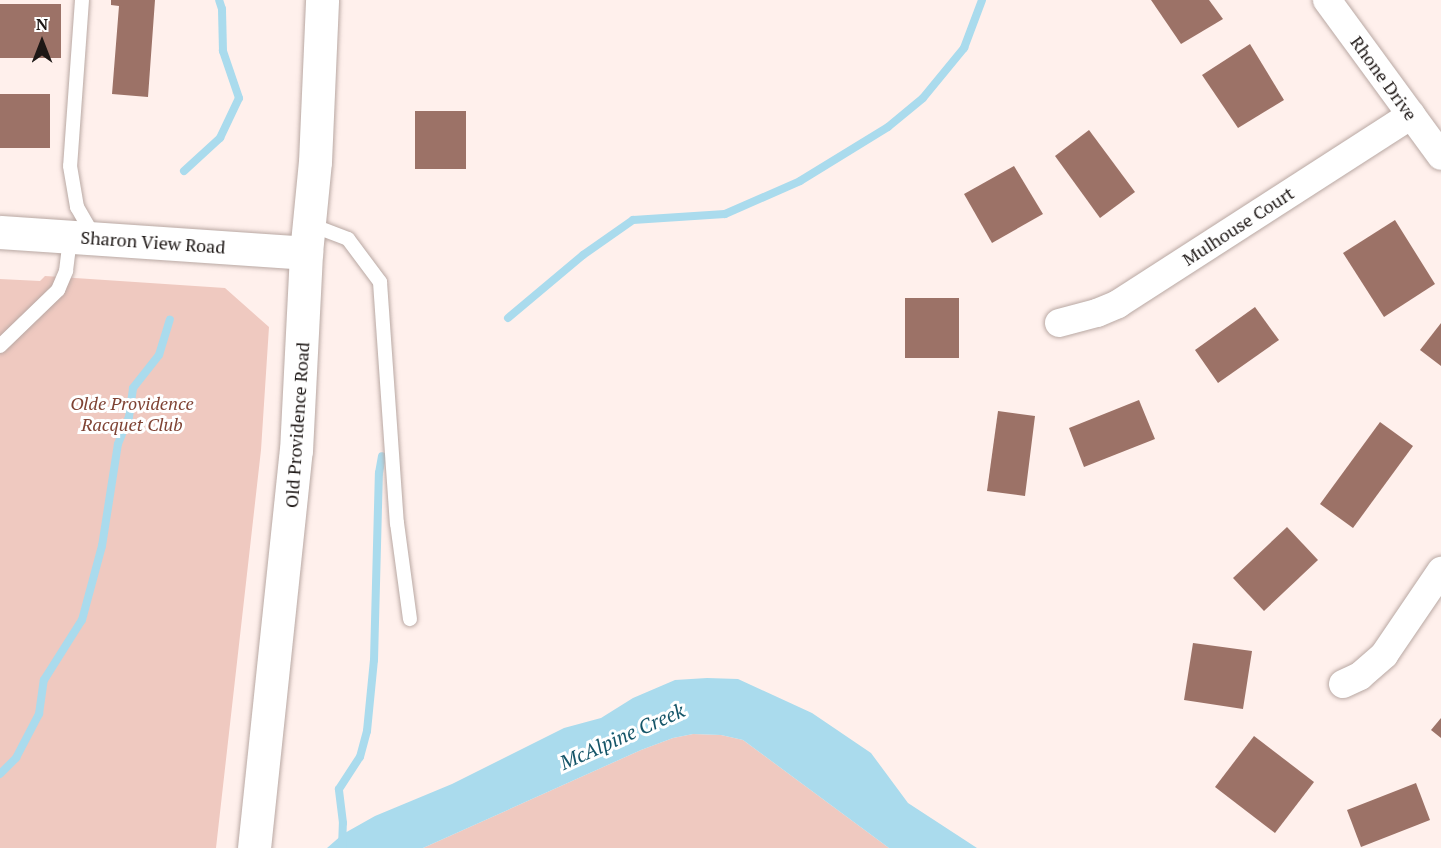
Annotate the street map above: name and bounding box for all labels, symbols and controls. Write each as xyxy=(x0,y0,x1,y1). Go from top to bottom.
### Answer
north arrow xyxy=(12,12,72,72)
text: N xyxy=(36,13,48,35)
street label: Rhone Drive xyxy=(1346,32,1422,124)
street label: Mulhouse Court xyxy=(1178,182,1298,270)
street label: Sharon View Road xyxy=(80,226,226,258)
street label: Old Providence Road xyxy=(280,341,314,509)
park label: Olde Providence Racquet Club xyxy=(70,393,194,436)
water label: McAlpine Creek xyxy=(556,698,688,774)

